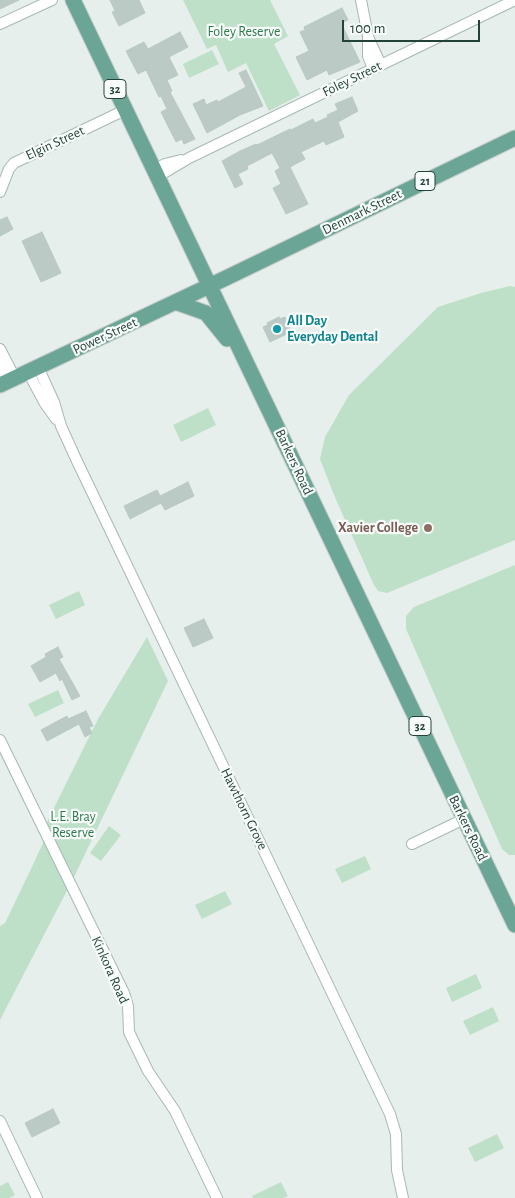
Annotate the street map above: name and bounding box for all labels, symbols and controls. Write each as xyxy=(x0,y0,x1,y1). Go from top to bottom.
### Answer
scale bar xyxy=(345,10,482,42)
text: 100 m xyxy=(350,21,385,36)
park label: Foley Reserve xyxy=(208,24,280,40)
street label: Foley Street xyxy=(320,58,384,100)
road number: 32 xyxy=(104,80,126,98)
street label: Elgin Street xyxy=(23,122,87,164)
road number: 21 xyxy=(415,172,435,190)
street label: Denmark Street xyxy=(320,186,404,238)
place label: All Day Everyday Dental xyxy=(287,313,378,346)
street label: Power Street xyxy=(70,314,140,358)
marker: All Day Everyday Dental xyxy=(271,323,283,335)
street label: Barkers Road xyxy=(271,426,317,498)
place label: Xavier College xyxy=(338,520,418,536)
marker: Xavier College xyxy=(422,522,434,534)
road number: 32 xyxy=(409,716,431,736)
street label: Hawthorn Grove xyxy=(217,765,271,853)
street label: Barkers Road xyxy=(445,792,491,864)
park label: L.E. Bray Reserve xyxy=(50,809,96,842)
street label: Kinkora Road xyxy=(88,934,132,1006)

